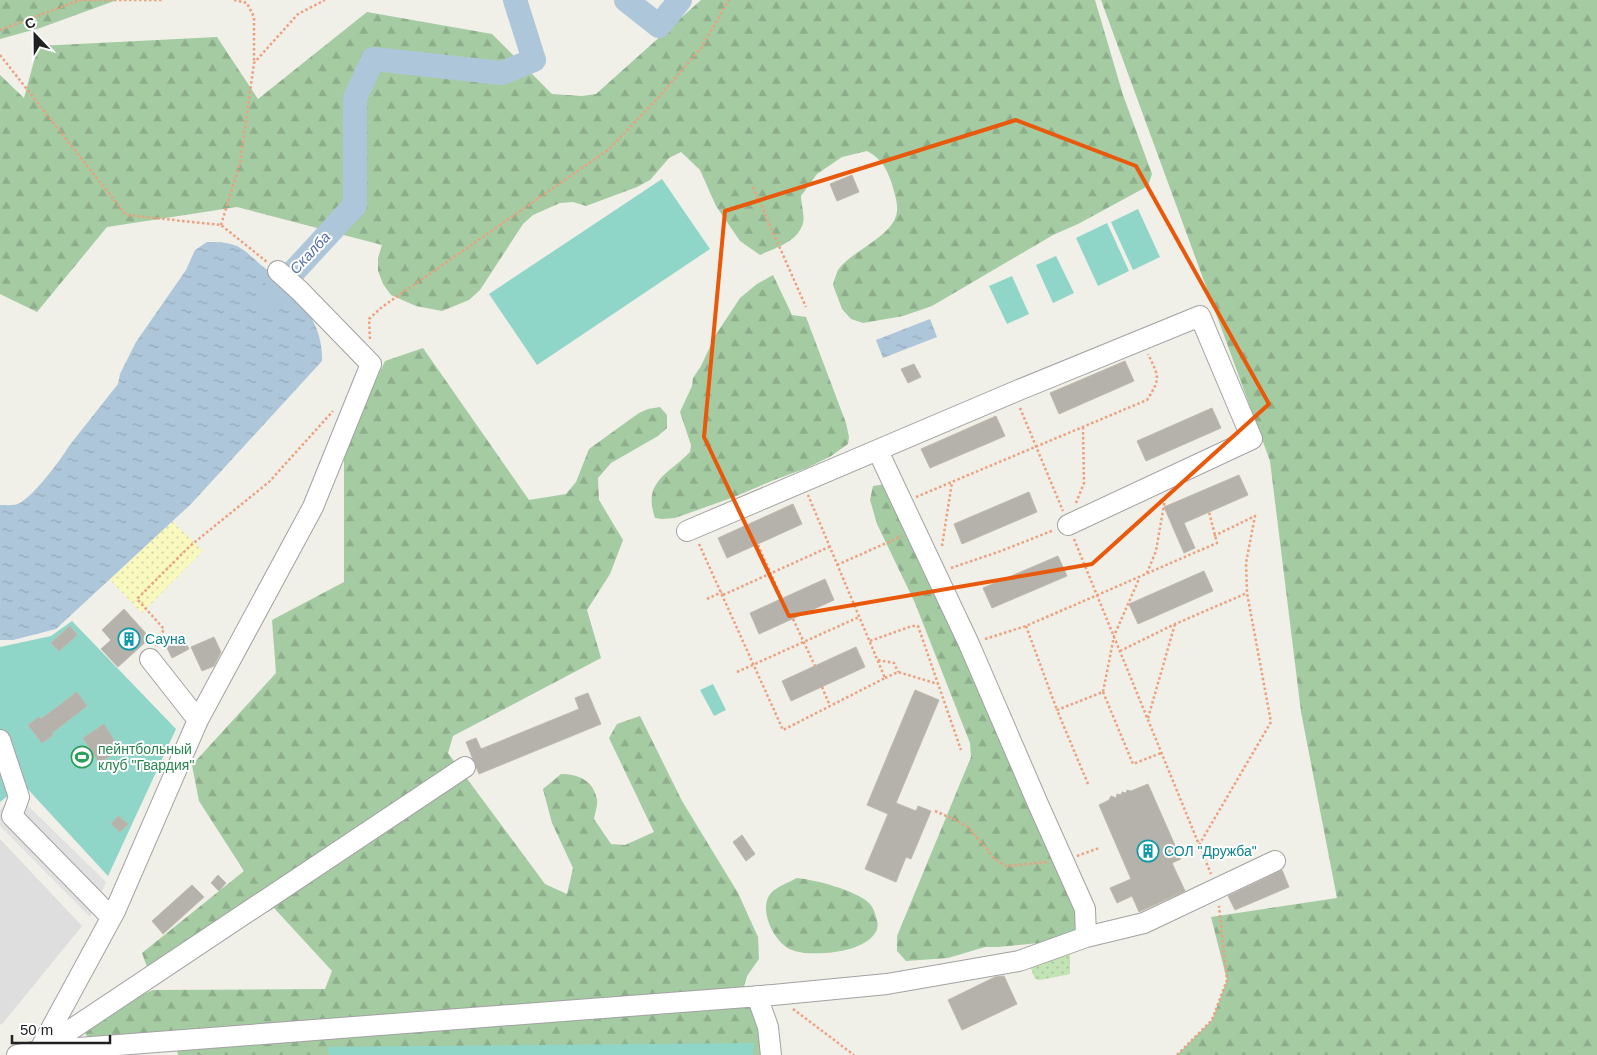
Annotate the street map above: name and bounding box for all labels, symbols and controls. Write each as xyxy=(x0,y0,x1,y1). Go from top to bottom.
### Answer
north arrow xyxy=(10,10,60,60)
text: С xyxy=(22,14,38,32)
water label: Скалба xyxy=(286,228,333,277)
building icon: Сауна xyxy=(117,627,141,651)
place label: Сауна xyxy=(145,631,186,647)
place label: пейнтбольный клуб "Гвардия" xyxy=(98,741,194,773)
sports icon: пейнтбольный клуб "Гвардия" xyxy=(70,745,94,769)
building icon: СОЛ "Дружба" xyxy=(1136,839,1160,863)
place label: СОЛ "Дружба" xyxy=(1164,843,1257,859)
scale bar xyxy=(12,1012,110,1044)
text: 50 m xyxy=(20,1021,53,1038)

